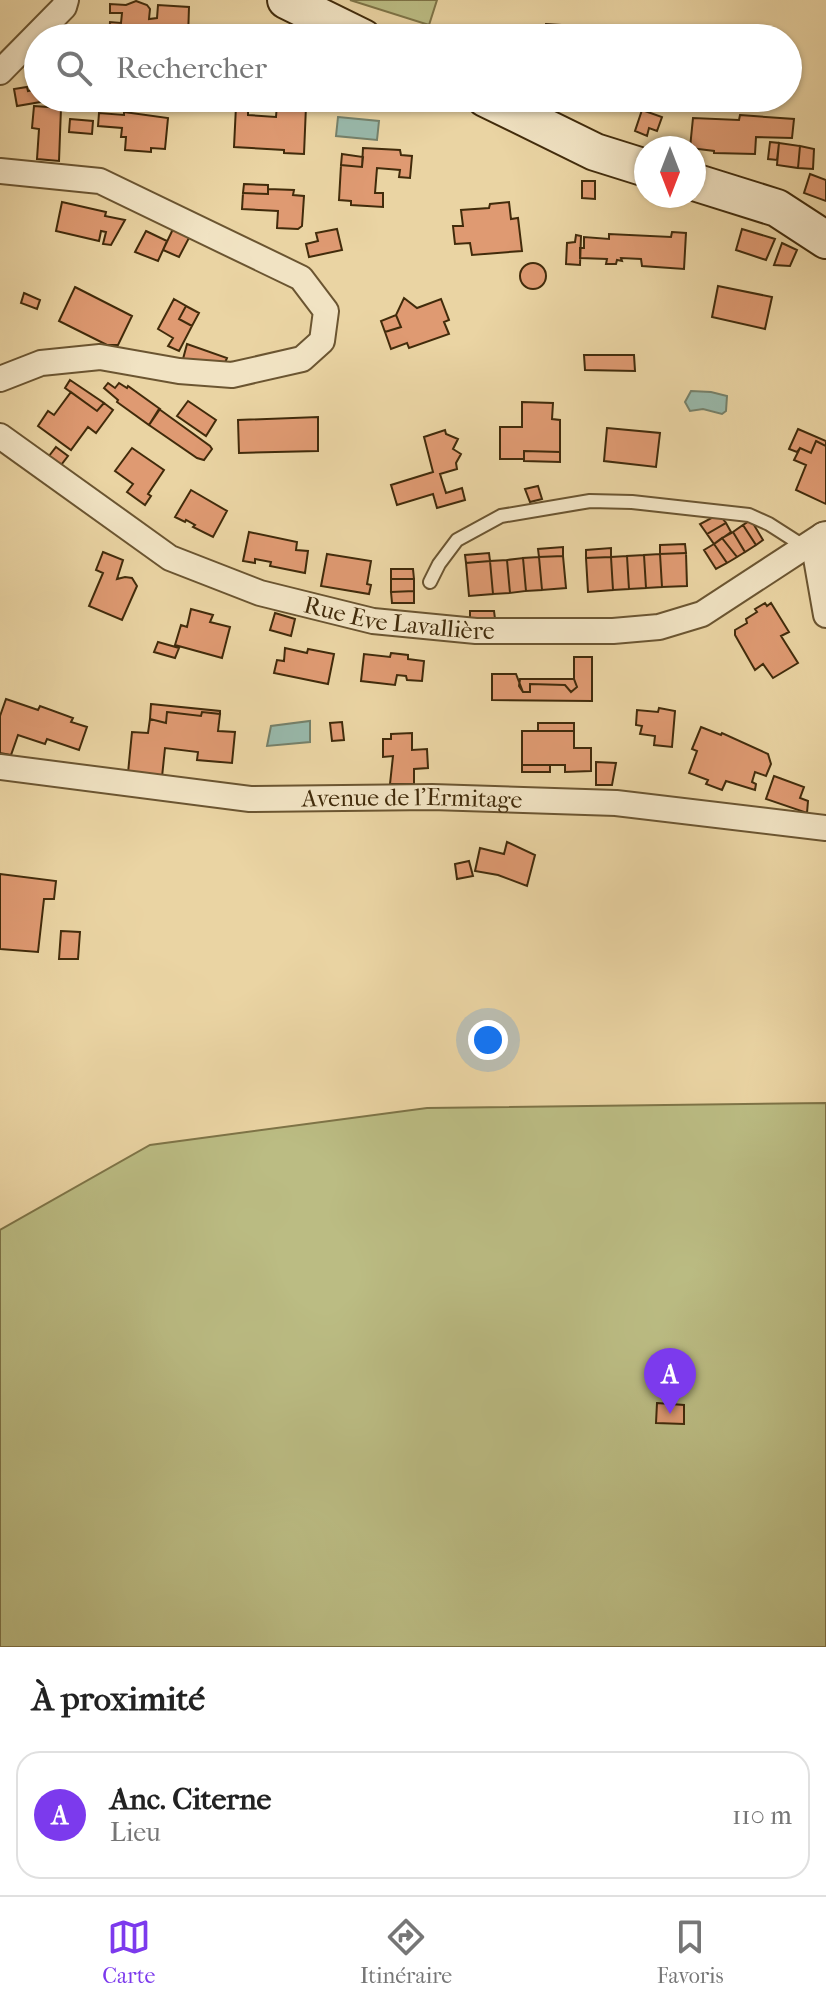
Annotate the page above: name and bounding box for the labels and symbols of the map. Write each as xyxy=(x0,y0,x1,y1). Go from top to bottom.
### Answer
north arrow xyxy=(634,136,706,208)
street label: Rue Eve Lavallière xyxy=(301,590,495,645)
street label: Avenue de l'Ermitage xyxy=(300,783,523,814)
your location xyxy=(468,1020,508,1060)
pin: A xyxy=(644,1348,696,1414)

